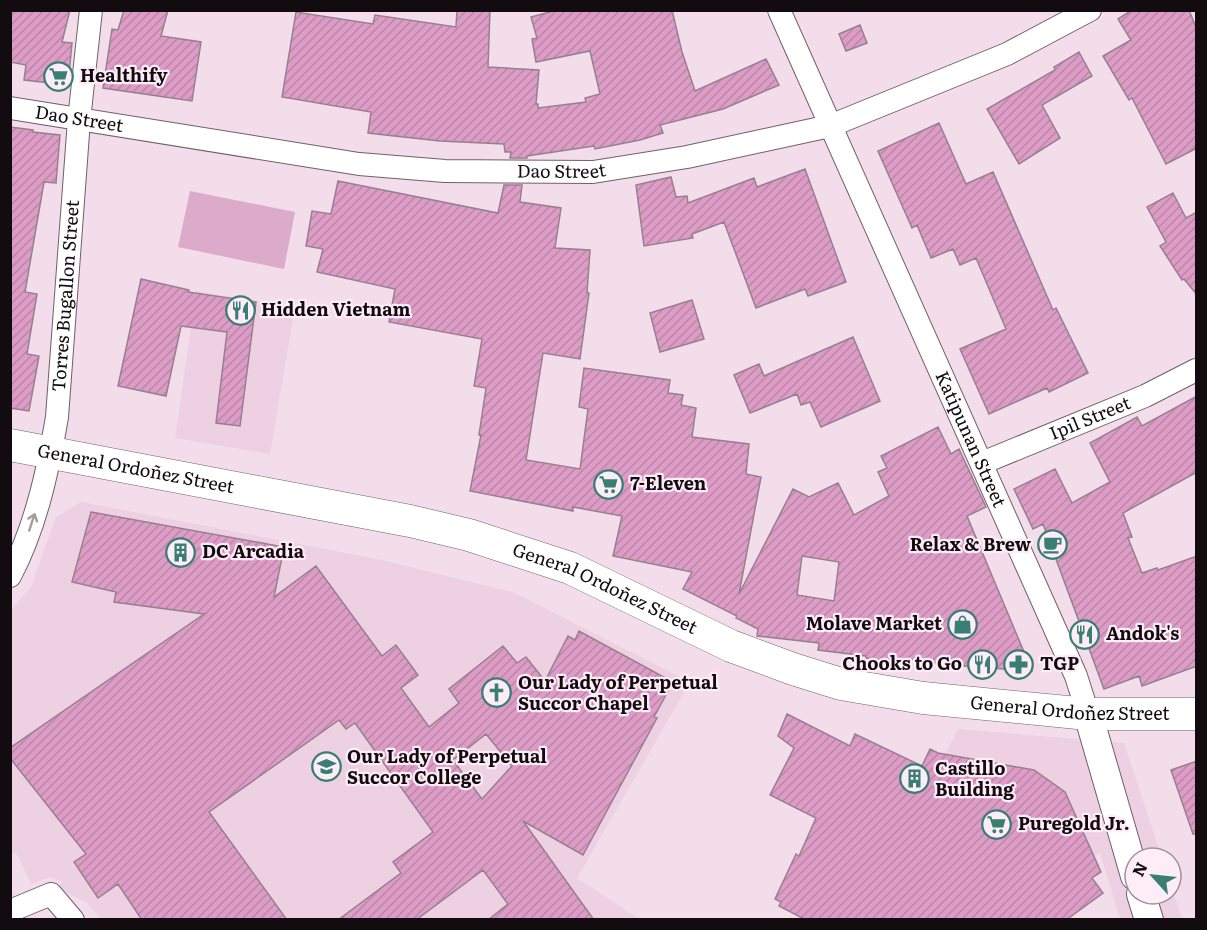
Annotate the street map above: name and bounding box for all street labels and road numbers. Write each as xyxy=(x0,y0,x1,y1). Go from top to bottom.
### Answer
street label: Dao Street xyxy=(33,97,126,138)
street label: Dao Street xyxy=(517,155,608,184)
street label: Torres Bugallon Street xyxy=(44,198,85,393)
street label: Katipunan Street xyxy=(930,366,1014,512)
street label: Ipil Street xyxy=(1045,388,1135,446)
street label: General Ordoñez Street xyxy=(35,436,237,499)
street label: General Ordoñez Street xyxy=(509,535,703,640)
street label: General Ordoñez Street xyxy=(969,688,1170,726)

